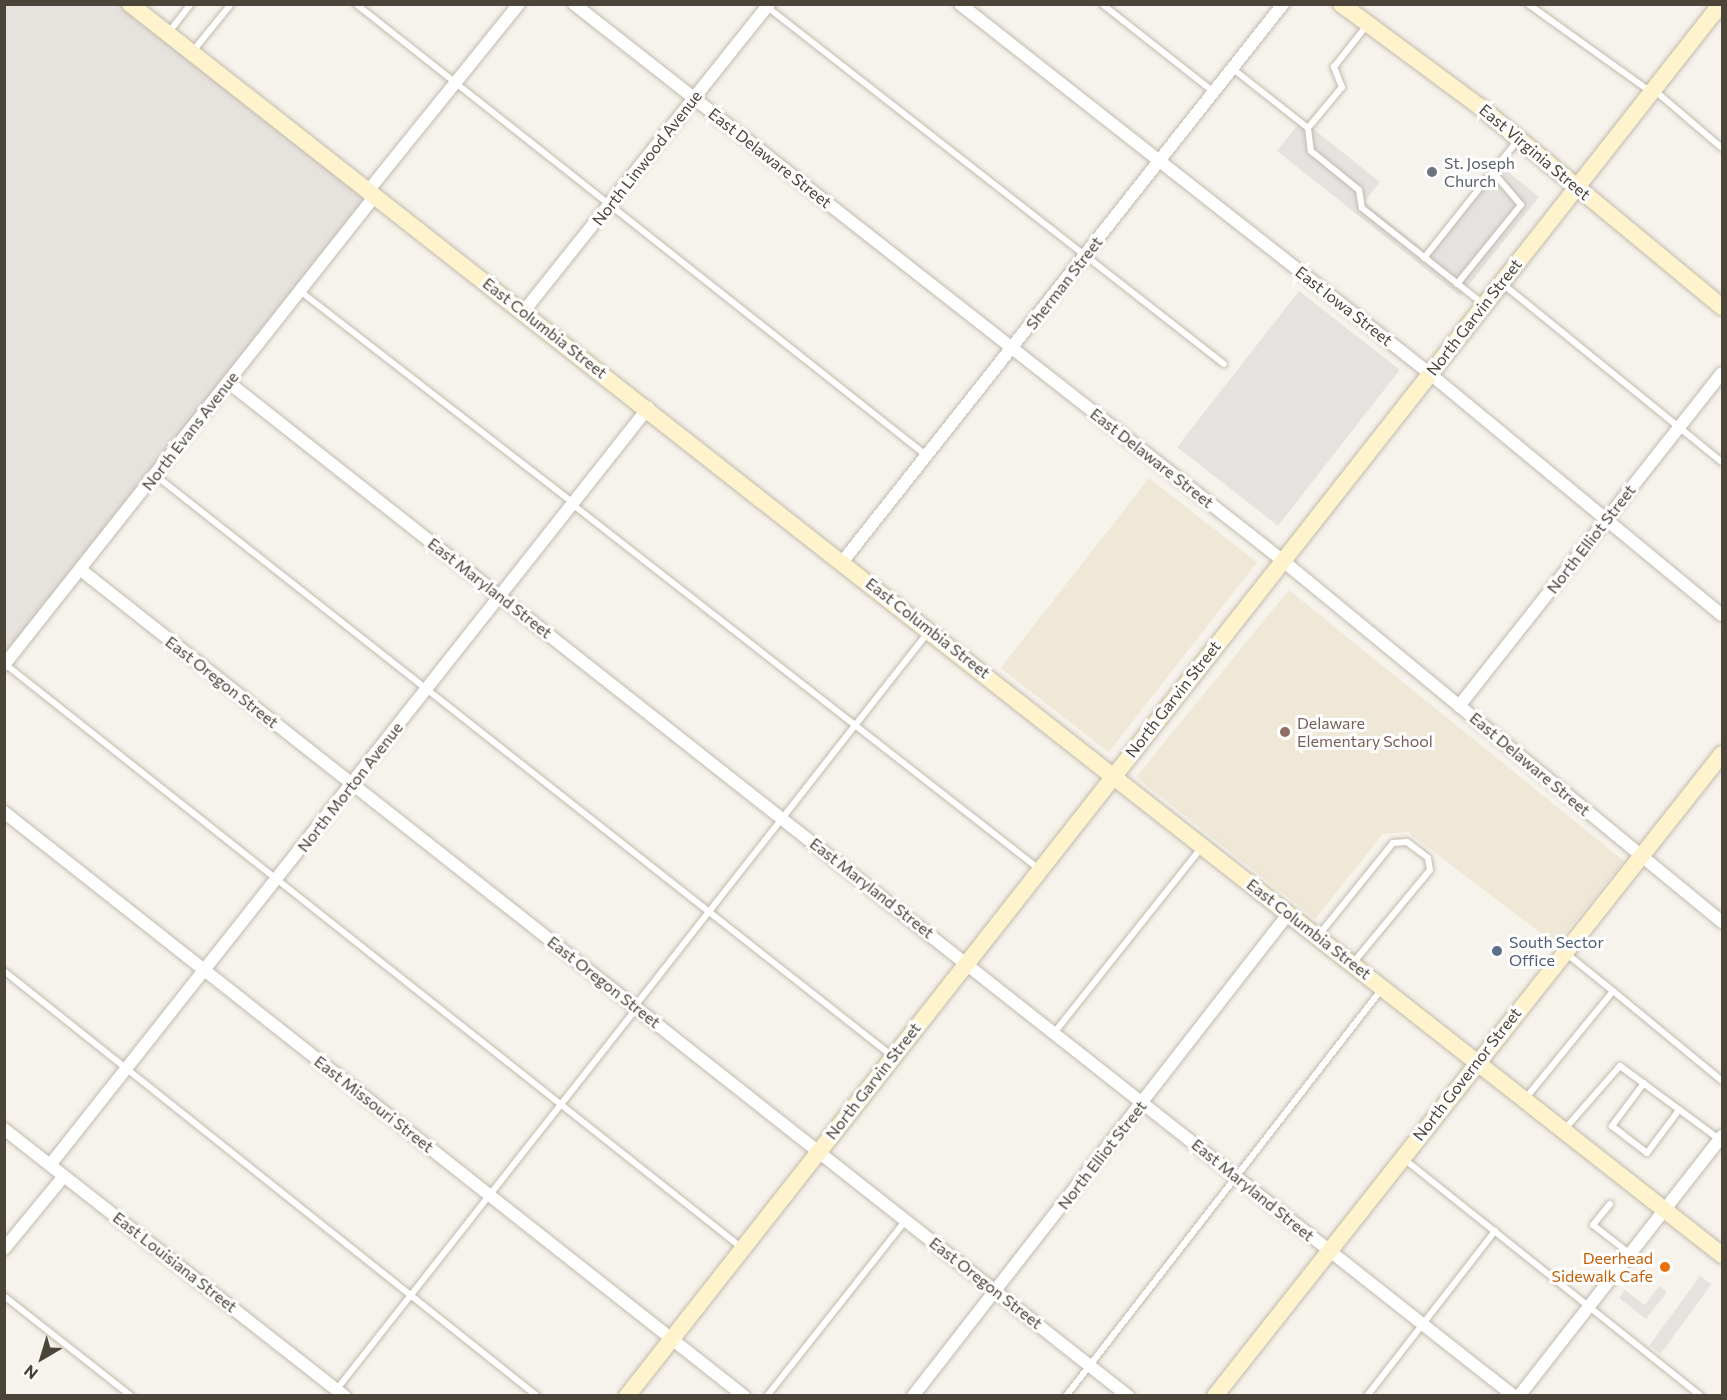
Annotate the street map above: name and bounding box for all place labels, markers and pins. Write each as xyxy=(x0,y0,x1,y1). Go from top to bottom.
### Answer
place label: St. Joseph Church xyxy=(1444,153,1515,191)
marker: St. Joseph Church xyxy=(1425,165,1439,179)
place label: Delaware Elementary School xyxy=(1297,713,1433,751)
marker: Delaware Elementary School xyxy=(1278,725,1292,739)
place label: South Sector Office xyxy=(1509,932,1604,970)
marker: South Sector Office xyxy=(1490,944,1504,958)
place label: Deerhead Sidewalk Cafe xyxy=(1552,1248,1653,1286)
marker: Deerhead Sidewalk Cafe xyxy=(1658,1260,1672,1274)

